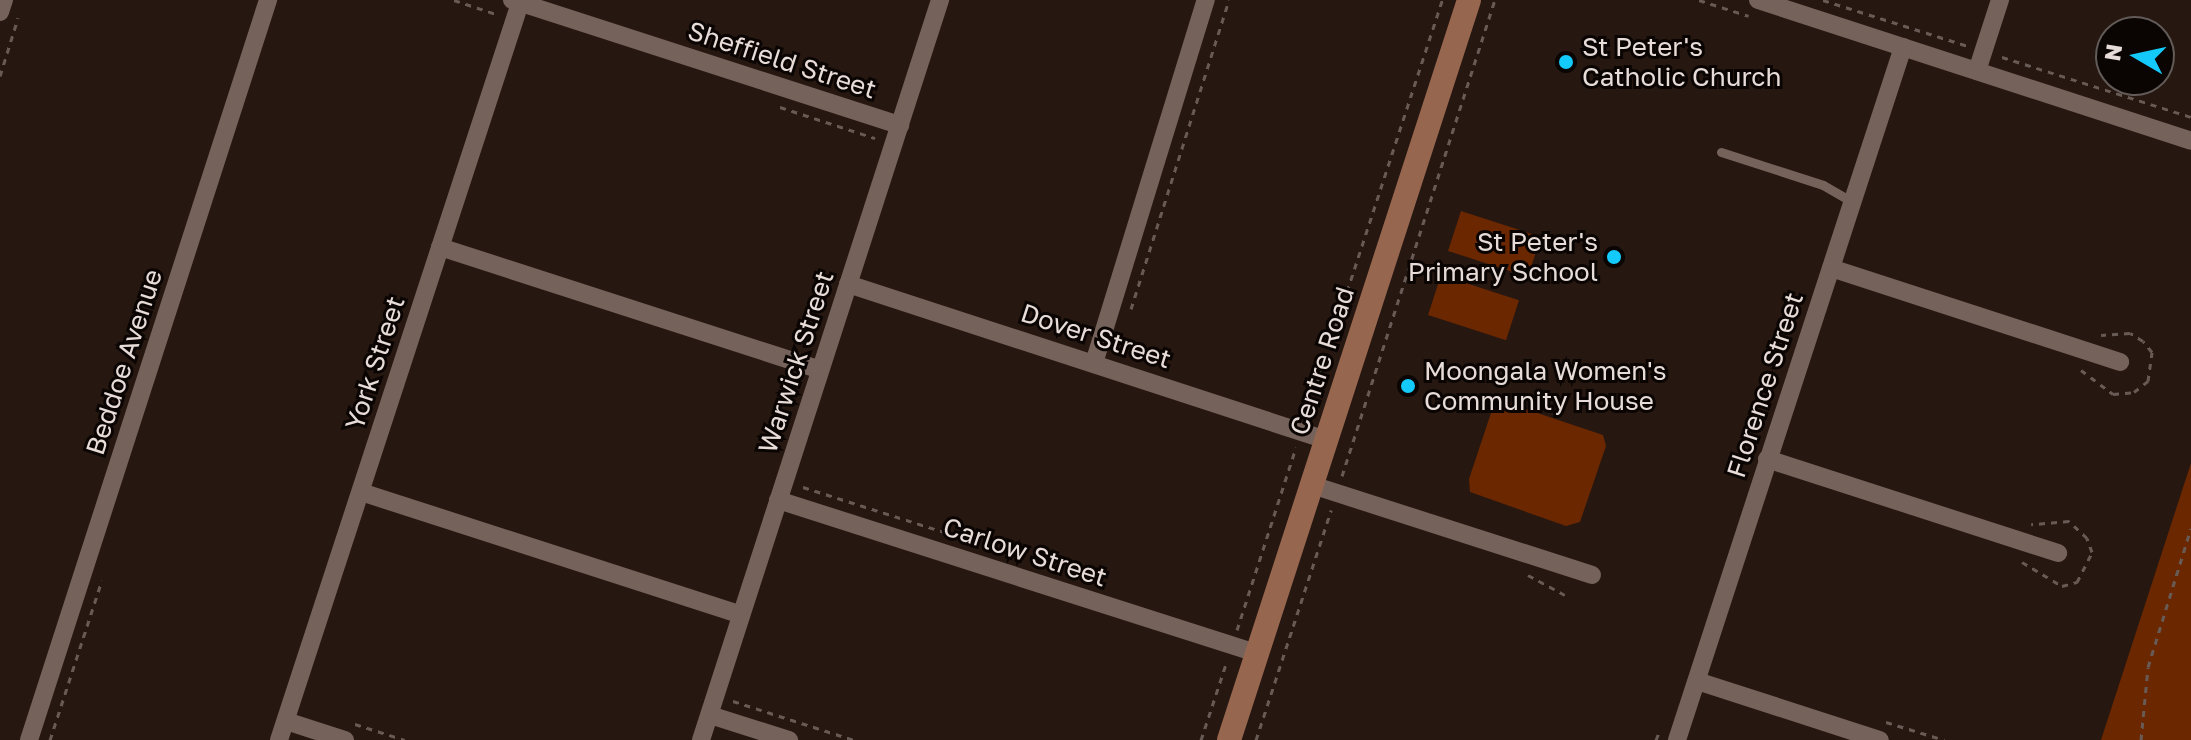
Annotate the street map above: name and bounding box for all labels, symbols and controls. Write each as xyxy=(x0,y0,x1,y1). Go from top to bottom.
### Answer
street label: Sheffield Street xyxy=(684,15,880,105)
north arrow xyxy=(2095,16,2175,96)
place label: St Peter's Catholic Church xyxy=(1582,31,1781,92)
text: N xyxy=(2098,42,2127,63)
marker: St Peter's Catholic Church xyxy=(1557,53,1575,71)
place label: St Peter's Primary School xyxy=(1408,226,1598,288)
marker: St Peter's Primary School xyxy=(1605,248,1623,266)
street label: Beddoe Avenue xyxy=(79,265,169,459)
street label: Warwick Street xyxy=(752,267,840,457)
street label: Centre Road xyxy=(1283,283,1361,439)
street label: Florence Street xyxy=(1720,289,1810,481)
street label: York Street xyxy=(339,292,411,434)
street label: Dover Street xyxy=(1017,297,1175,375)
place label: Moongala Women's Community House xyxy=(1424,355,1667,416)
marker: Moongala Women's Community House xyxy=(1399,377,1417,395)
street label: Carlow Street xyxy=(939,511,1111,593)

